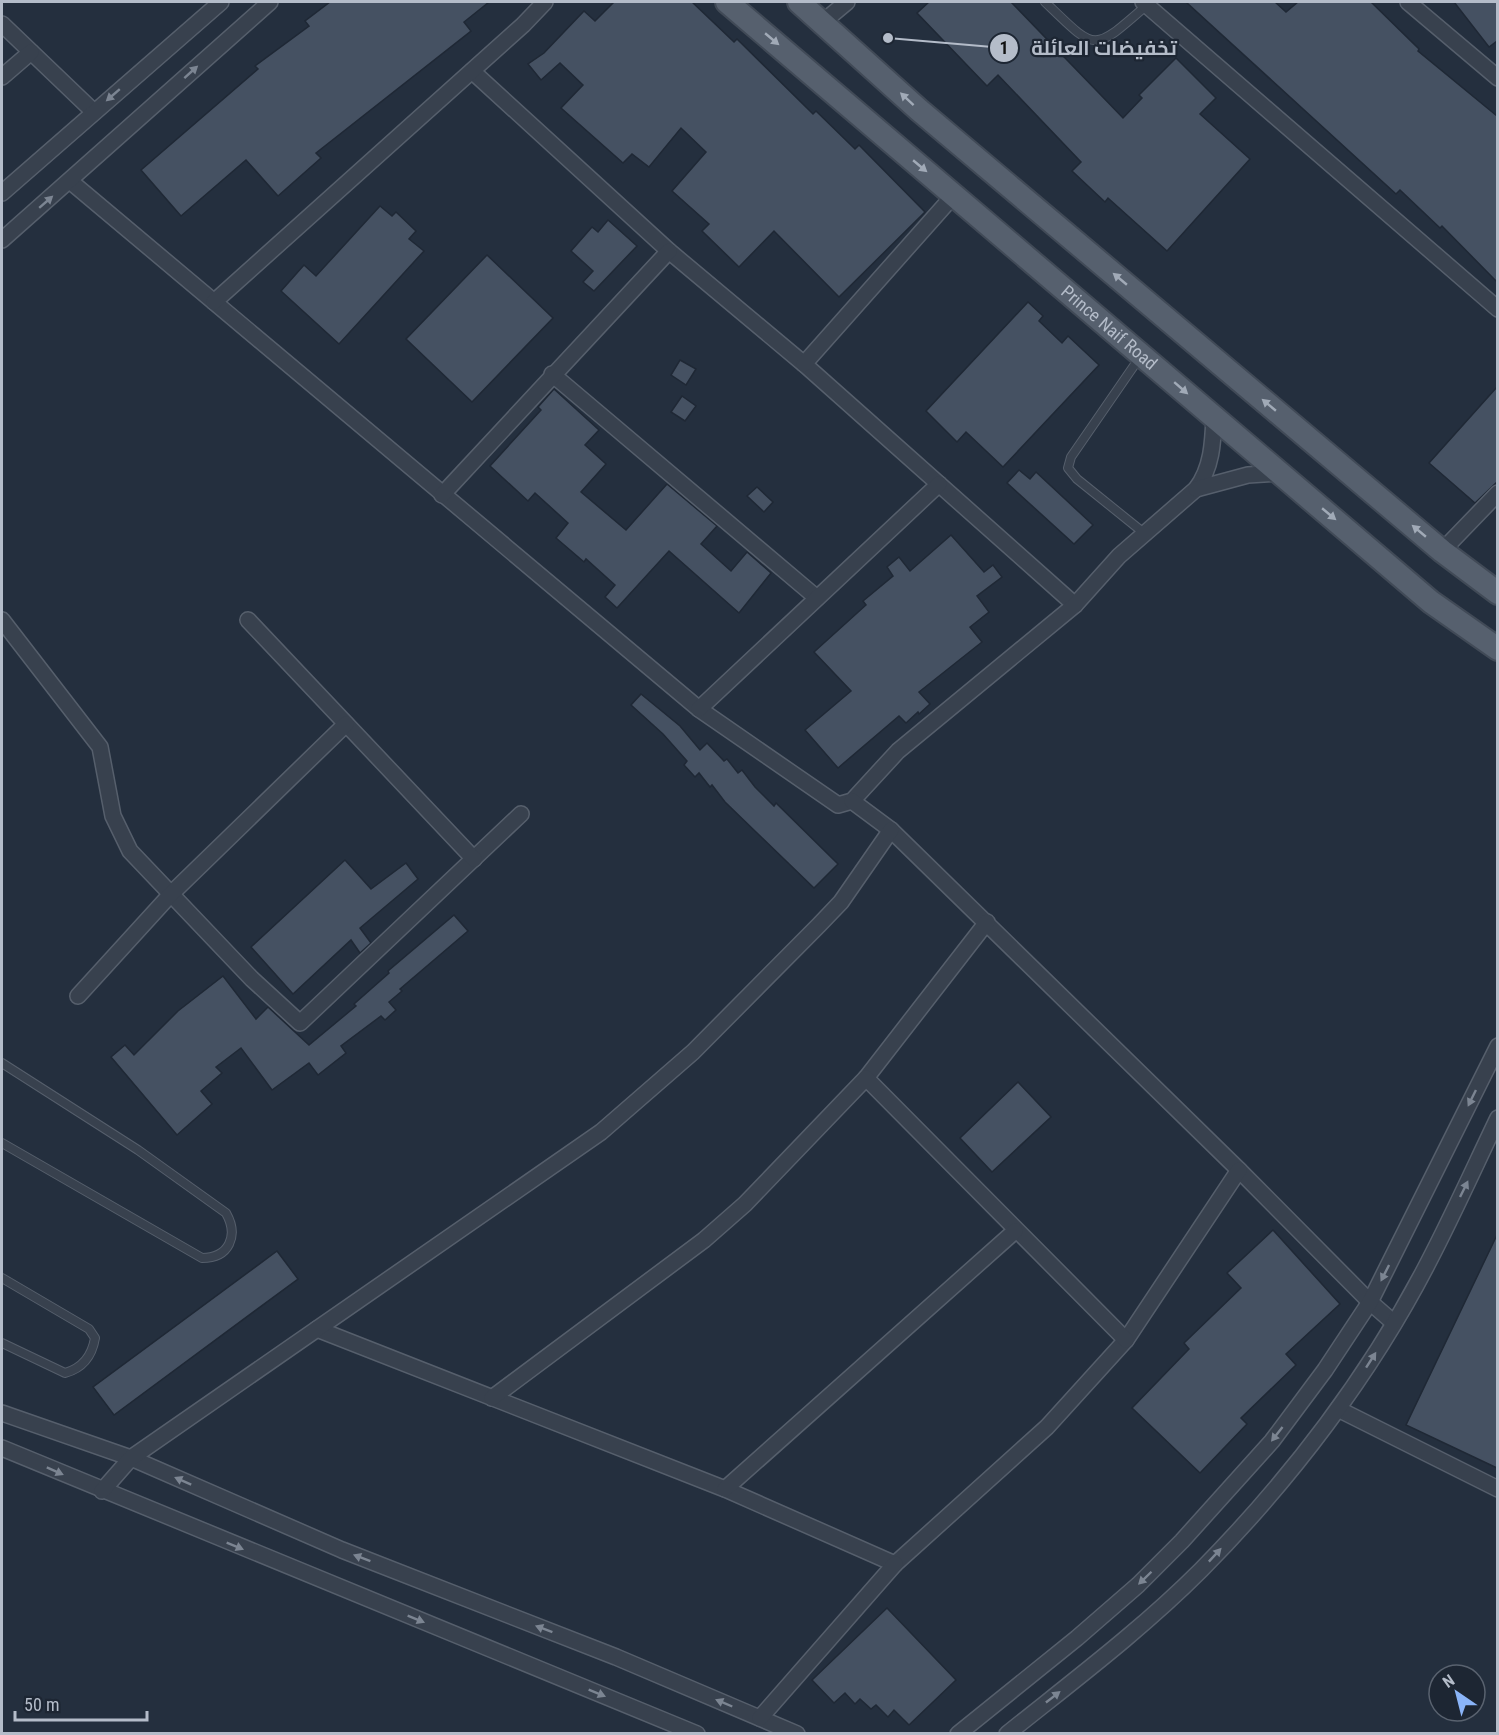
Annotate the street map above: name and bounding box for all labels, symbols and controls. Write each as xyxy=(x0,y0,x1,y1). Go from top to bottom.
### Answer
callout: تخفيضات العائلة xyxy=(989,29,1188,67)
one-way arrow xyxy=(764,33,780,46)
text: تخفيضات العائلة xyxy=(1031,36,1177,60)
text: 1 xyxy=(999,37,1009,58)
one-way arrow xyxy=(183,66,198,79)
one-way arrow xyxy=(106,88,121,102)
one-way arrow xyxy=(900,92,915,106)
one-way arrow xyxy=(912,159,927,172)
one-way arrow xyxy=(38,196,53,209)
one-way arrow xyxy=(1112,273,1128,286)
street label: Prince Naif Road xyxy=(1057,281,1162,374)
one-way arrow xyxy=(1173,381,1188,394)
one-way arrow xyxy=(1262,399,1277,412)
one-way arrow xyxy=(1321,508,1337,521)
one-way arrow xyxy=(1411,524,1427,537)
one-way arrow xyxy=(1467,1089,1477,1107)
one-way arrow xyxy=(1459,1180,1468,1197)
one-way arrow xyxy=(1380,1264,1390,1281)
one-way arrow xyxy=(1365,1351,1376,1368)
one-way arrow xyxy=(1271,1427,1283,1442)
one-way arrow xyxy=(47,1466,65,1476)
one-way arrow xyxy=(174,1476,192,1485)
one-way arrow xyxy=(227,1541,245,1551)
one-way arrow xyxy=(1208,1548,1221,1563)
one-way arrow xyxy=(353,1553,371,1562)
one-way arrow xyxy=(1137,1571,1152,1585)
one-way arrow xyxy=(407,1615,425,1624)
one-way arrow xyxy=(534,1624,552,1634)
north arrow xyxy=(1427,1663,1487,1723)
text: N xyxy=(1439,1671,1458,1692)
scale bar xyxy=(15,1684,147,1722)
one-way arrow xyxy=(588,1688,606,1698)
one-way arrow xyxy=(1045,1691,1061,1704)
text: 50 m xyxy=(24,1694,59,1715)
one-way arrow xyxy=(715,1698,733,1707)

